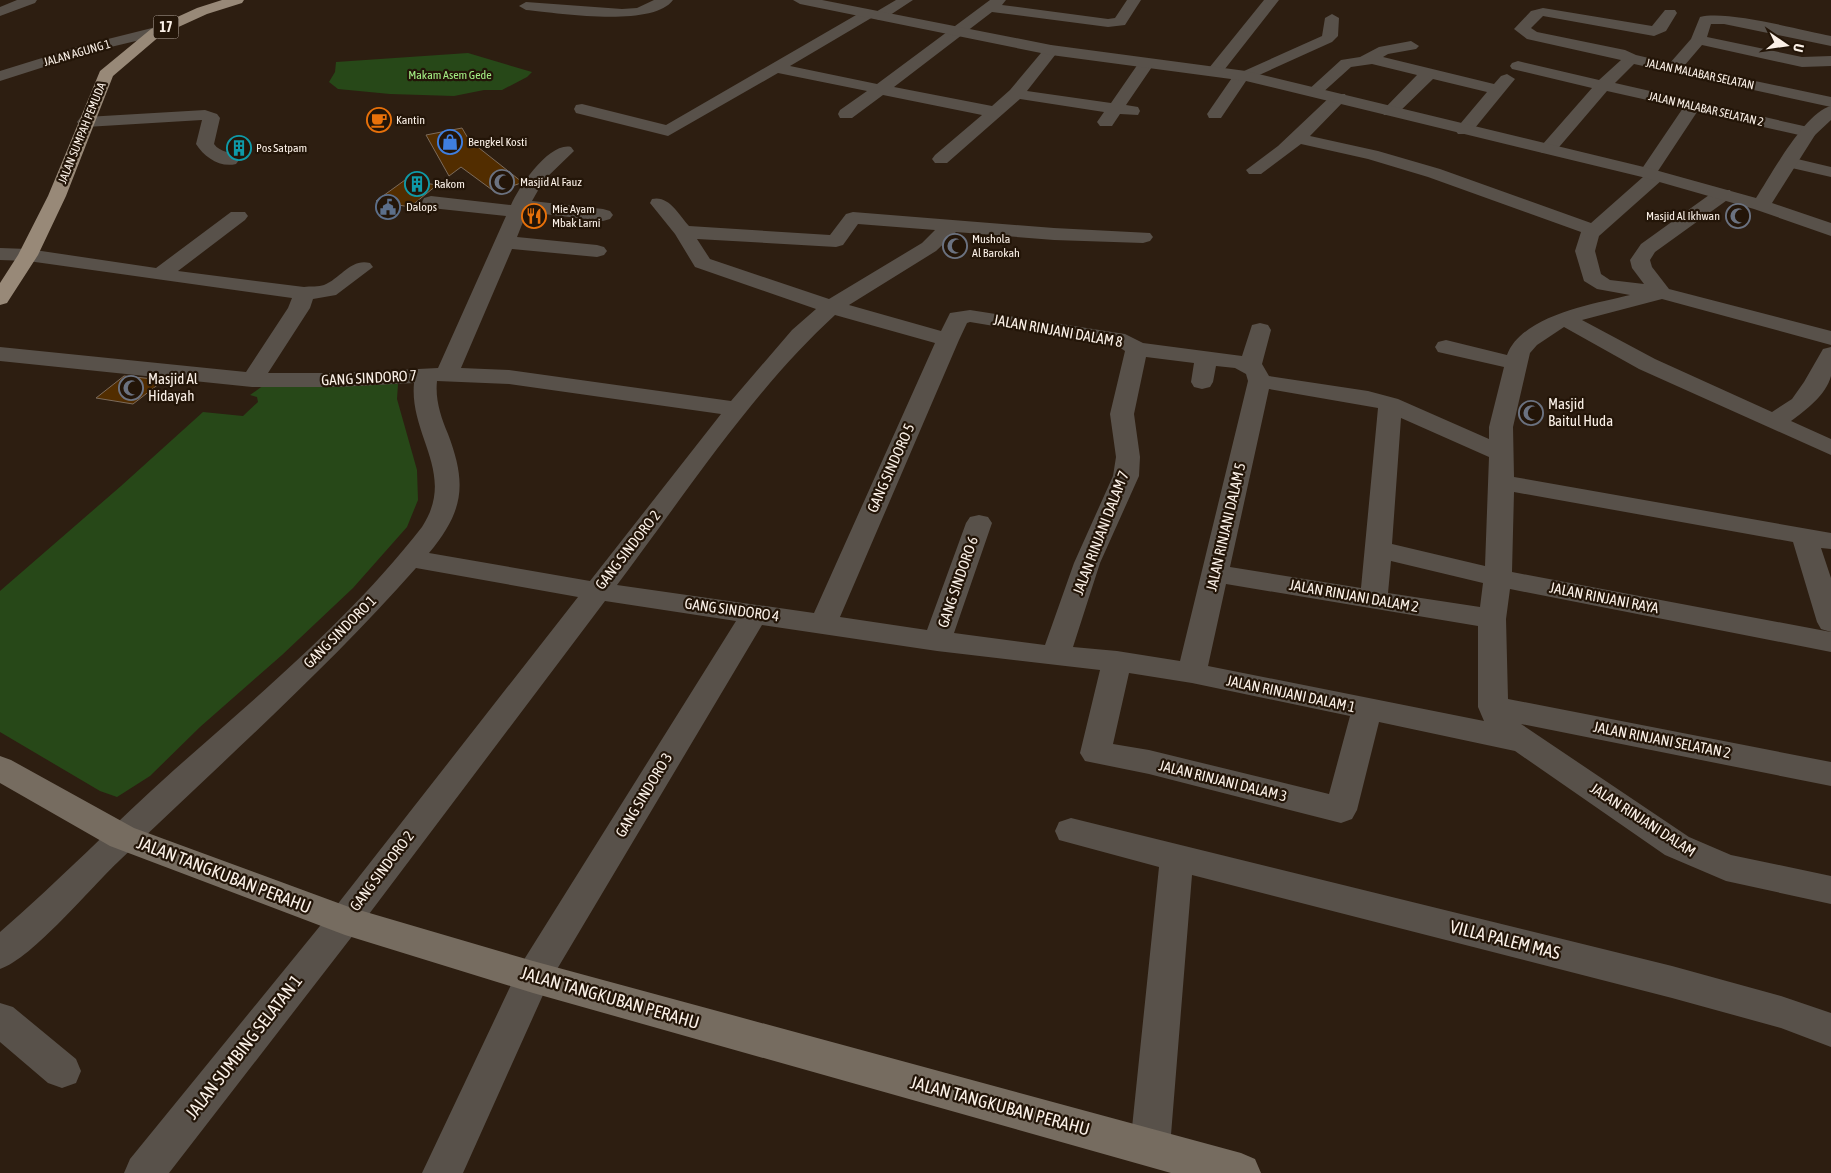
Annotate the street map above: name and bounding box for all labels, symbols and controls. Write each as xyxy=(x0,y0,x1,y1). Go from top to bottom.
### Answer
road number: 17 xyxy=(154,16,178,38)
north arrow xyxy=(1761,20,1811,70)
street label: JALAN AGUNG 1 xyxy=(42,37,112,69)
text: U xyxy=(1790,42,1807,54)
street label: JALAN MALABAR SELATAN xyxy=(1644,56,1756,92)
park label: Makam Asem Gede xyxy=(408,68,492,82)
street label: JALAN SUMPAH PEMUDA xyxy=(55,80,109,186)
street label: JALAN MALABAR SELATAN 2 xyxy=(1647,89,1765,129)
cafe icon: Kantin xyxy=(366,107,392,133)
place label: Kantin xyxy=(396,113,425,127)
shop icon: Bengkel Kosti xyxy=(437,129,463,155)
building icon: Pos Satpam xyxy=(226,135,252,161)
place label: Bengkel Kosti xyxy=(468,135,527,149)
place label: Pos Satpam xyxy=(256,141,307,155)
mosque icon: Masjid Al Fauz xyxy=(489,169,515,195)
building icon: Rakom xyxy=(404,171,430,197)
place label: Masjid Al Fauz xyxy=(520,175,582,189)
place label: Rakom xyxy=(434,177,465,191)
public building icon: Dalops xyxy=(375,194,401,220)
place label: Dalops xyxy=(406,200,437,214)
place label: Mie Ayam Mbak Larni xyxy=(552,202,601,230)
restaurant icon: Mie Ayam Mbak Larni xyxy=(521,203,547,229)
mosque icon: Masjid Al Ikhwan xyxy=(1725,203,1751,229)
place label: Masjid Al Ikhwan xyxy=(1646,209,1720,223)
place label: Mushola Al Barokah xyxy=(972,232,1020,260)
mosque icon: Mushola Al Barokah xyxy=(942,233,968,259)
street label: JALAN RINJANI DALAM 8 xyxy=(992,311,1124,350)
street label: GANG SINDORO 7 xyxy=(321,367,417,388)
place label: Masjid Al Hidayah xyxy=(148,370,198,404)
mosque icon: Masjid Al Hidayah xyxy=(118,375,144,401)
place label: Masjid Baitul Huda xyxy=(1548,395,1613,429)
mosque icon: Masjid Baitul Huda xyxy=(1518,400,1544,426)
street label: GANG SINDORO 5 xyxy=(863,421,918,515)
street label: JALAN RINJANI DALAM 5 xyxy=(1202,461,1249,593)
street label: JALAN RINJANI DALAM 7 xyxy=(1069,468,1132,597)
street label: GANG SINDORO 2 xyxy=(592,507,664,593)
street label: GANG SINDORO 6 xyxy=(934,534,981,630)
street label: JALAN RINJANI DALAM 2 xyxy=(1288,576,1420,615)
street label: JALAN RINJANI RAYA xyxy=(1548,579,1661,617)
street label: GANG SINDORO 1 xyxy=(300,592,379,671)
street label: GANG SINDORO 4 xyxy=(684,594,781,625)
street label: JALAN RINJANI DALAM 1 xyxy=(1225,672,1357,715)
street label: JALAN RINJANI SELATAN 2 xyxy=(1592,718,1732,761)
street label: GANG SINDORO 3 xyxy=(612,749,675,840)
street label: JALAN RINJANI DALAM 3 xyxy=(1157,756,1289,805)
street label: JALAN RINJANI DALAM xyxy=(1587,779,1699,860)
street label: GANG SINDORO 2 xyxy=(346,827,417,914)
street label: JALAN TANGKUBAN PERAHU xyxy=(134,832,314,917)
street label: VILLA PALEM MAS xyxy=(1448,916,1563,963)
street label: JALAN TANGKUBAN PERAHU xyxy=(518,962,702,1033)
street label: JALAN SUMBING SELATAN 1 xyxy=(181,970,306,1123)
street label: JALAN TANGKUBAN PERAHU xyxy=(908,1071,1092,1140)

